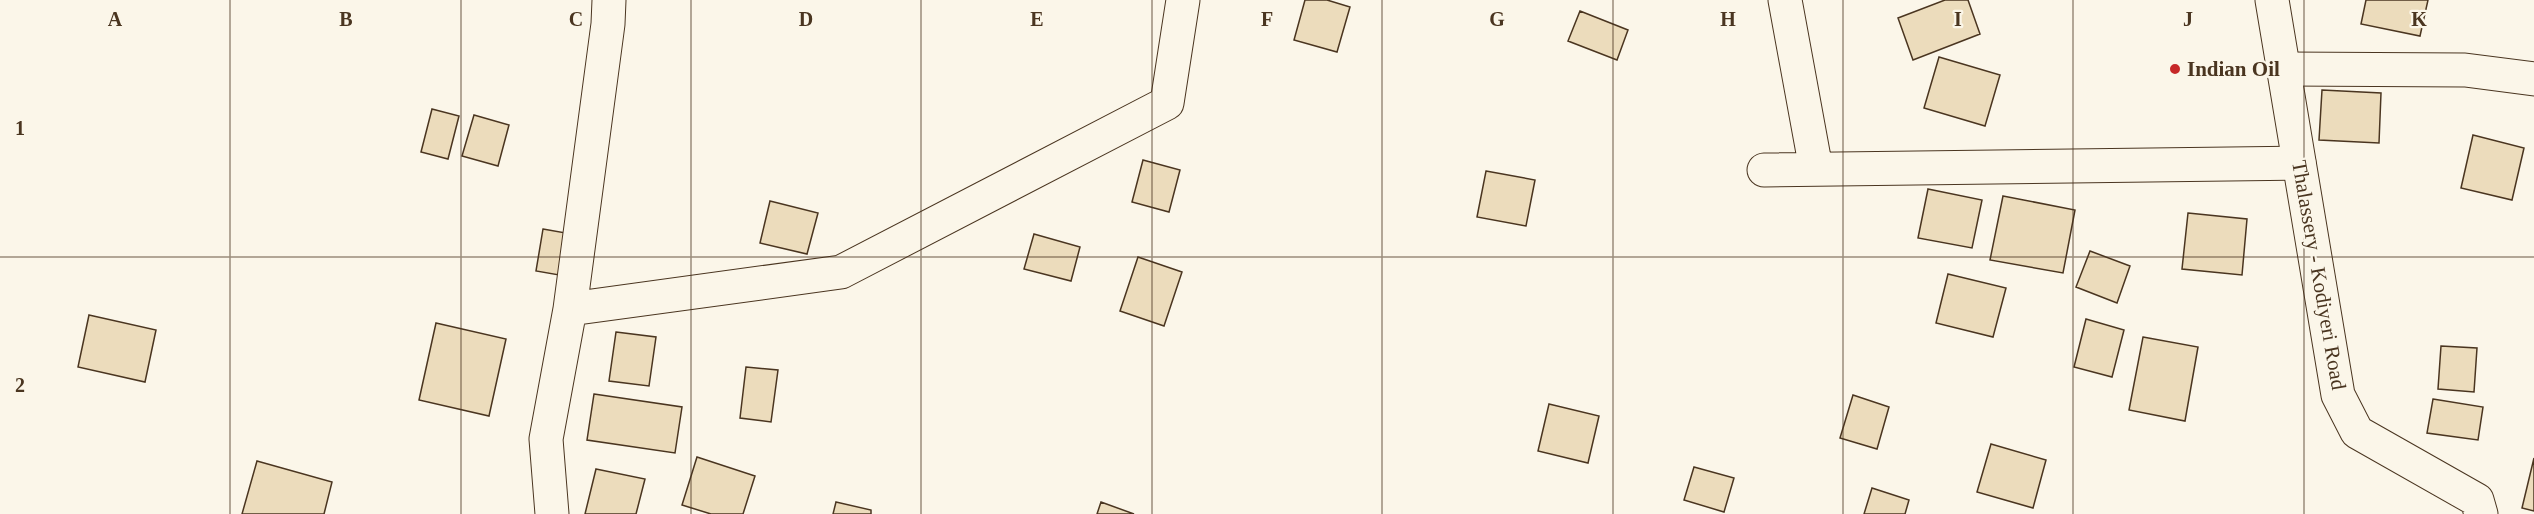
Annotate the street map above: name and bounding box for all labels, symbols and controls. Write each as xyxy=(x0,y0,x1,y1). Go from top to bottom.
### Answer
text: A xyxy=(108,8,123,30)
text: B xyxy=(339,8,353,30)
text: C xyxy=(569,8,583,30)
text: D xyxy=(799,8,813,30)
text: E xyxy=(1030,8,1044,30)
text: F xyxy=(1261,8,1273,30)
text: G xyxy=(1489,8,1505,30)
text: H xyxy=(1720,8,1736,30)
text: I xyxy=(1954,8,1962,30)
text: J xyxy=(2183,8,2193,30)
text: K xyxy=(2411,8,2427,30)
place label: Indian Oil xyxy=(2187,57,2280,81)
marker: Indian Oil xyxy=(2168,62,2182,76)
text: 1 xyxy=(15,117,25,139)
street label: Thalassery - Kodiyeri Road xyxy=(2287,158,2351,392)
text: 2 xyxy=(15,374,25,396)

